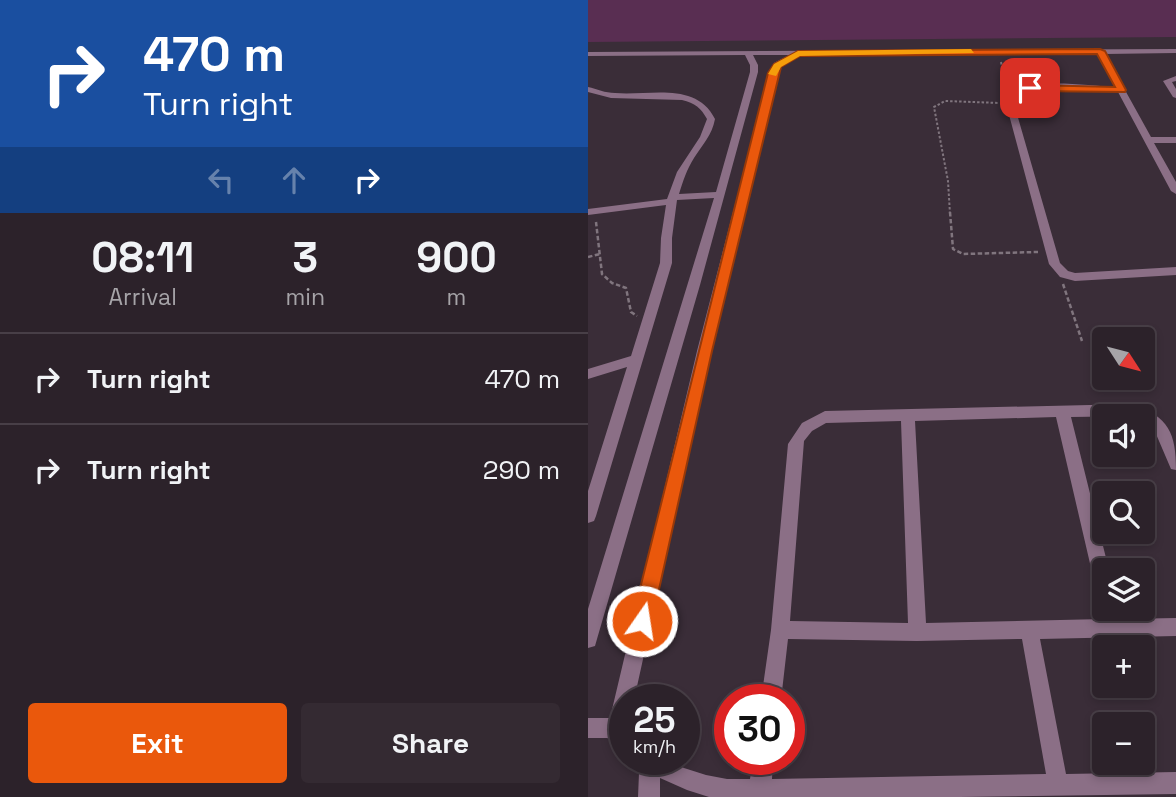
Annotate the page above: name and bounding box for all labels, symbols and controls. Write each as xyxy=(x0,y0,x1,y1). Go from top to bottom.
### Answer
text: 470 m xyxy=(143,23,285,85)
icon: right xyxy=(28,28,119,119)
pin xyxy=(1000,58,1060,118)
icon: arrive xyxy=(1011,69,1049,107)
text: Turn right xyxy=(143,84,293,124)
icon: left xyxy=(202,161,240,199)
icon: ahead xyxy=(275,161,313,199)
icon: right xyxy=(348,161,386,199)
text: 08:11 xyxy=(91,231,194,284)
text: 3 xyxy=(292,231,318,284)
text: 900 xyxy=(416,231,497,284)
text: Arrival xyxy=(109,282,177,312)
text: min xyxy=(286,282,325,312)
text: m xyxy=(447,282,466,312)
north arrow xyxy=(1092,327,1155,390)
map controls xyxy=(1092,327,1155,775)
icon: right xyxy=(28,360,66,398)
text: Turn right xyxy=(87,362,211,396)
text: 470 m xyxy=(484,362,560,396)
button: sound xyxy=(1092,404,1155,467)
icon: right xyxy=(28,451,66,489)
text: Turn right xyxy=(87,453,211,487)
text: 290 m xyxy=(483,453,560,487)
button: search xyxy=(1092,481,1155,544)
button: layers xyxy=(1092,558,1155,621)
position arrow xyxy=(605,584,679,658)
button: + xyxy=(1092,635,1155,698)
speed limit sign: 30 xyxy=(714,684,805,775)
text: 25 xyxy=(634,698,675,742)
button: Exit xyxy=(28,703,287,783)
button: Share xyxy=(301,703,560,783)
button: − xyxy=(1092,712,1155,775)
text: km/h xyxy=(633,735,676,758)

